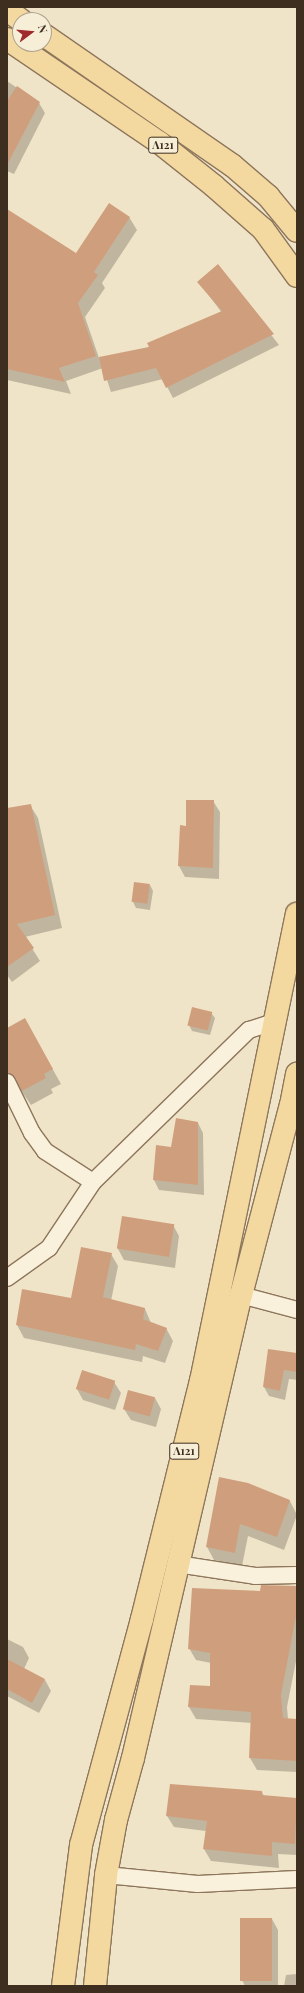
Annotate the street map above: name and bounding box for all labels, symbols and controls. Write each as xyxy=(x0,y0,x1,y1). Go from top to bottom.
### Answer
north arrow xyxy=(12,12,52,52)
text: N xyxy=(35,23,51,35)
road number: A121 xyxy=(148,136,178,154)
road number: A121 xyxy=(169,1442,199,1460)

